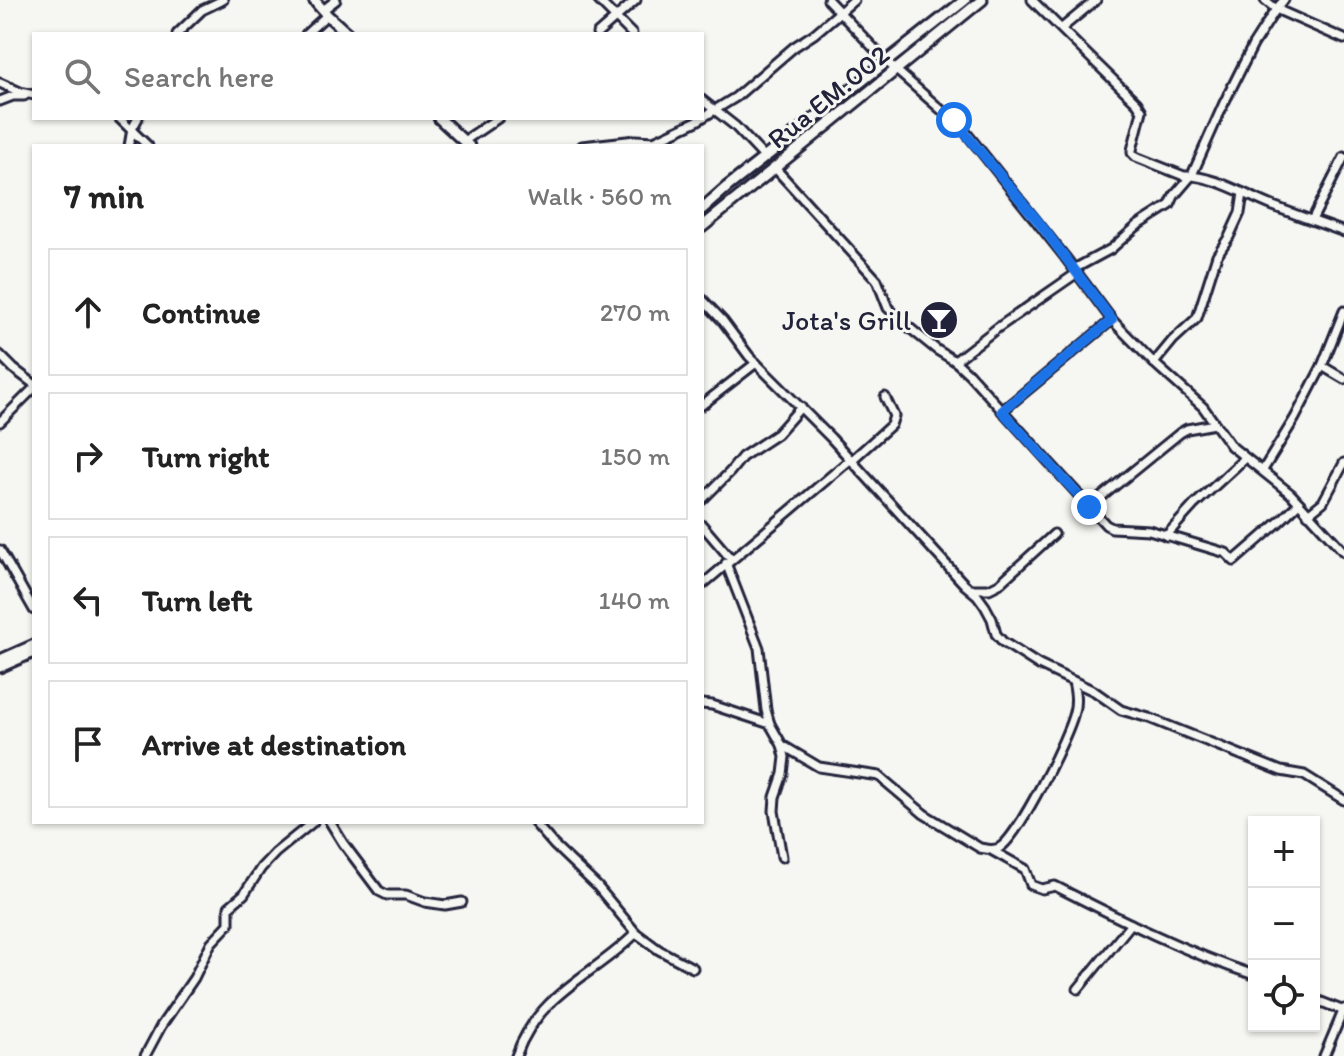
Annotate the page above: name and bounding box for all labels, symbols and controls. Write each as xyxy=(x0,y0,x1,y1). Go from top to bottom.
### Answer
search box xyxy=(32,32,704,120)
street label: Rua EM.002 xyxy=(760,36,896,155)
icon: search xyxy=(60,54,104,98)
text: Search here xyxy=(124,58,274,95)
route start xyxy=(936,102,972,138)
text: 7 min xyxy=(64,176,144,217)
text: Walk · 560 m xyxy=(527,180,672,212)
icon: ahead xyxy=(66,290,110,334)
text: Continue xyxy=(142,294,261,331)
text: 270 m xyxy=(600,296,670,328)
bar icon: Jota's Grill xyxy=(918,299,960,341)
place label: Jota's Grill xyxy=(782,303,911,337)
icon: right xyxy=(66,434,110,478)
text: Turn right xyxy=(142,438,270,475)
text: 150 m xyxy=(601,440,670,472)
route end xyxy=(1071,489,1107,525)
icon: left xyxy=(66,578,110,622)
text: Turn left xyxy=(142,582,253,619)
text: 140 m xyxy=(599,584,670,616)
icon: arrive xyxy=(66,722,110,766)
text: Arrive at destination xyxy=(142,726,406,763)
map controls xyxy=(1248,816,1320,1032)
button: + xyxy=(1248,816,1320,888)
button: − xyxy=(1248,888,1320,960)
button: locate xyxy=(1248,960,1320,1032)

